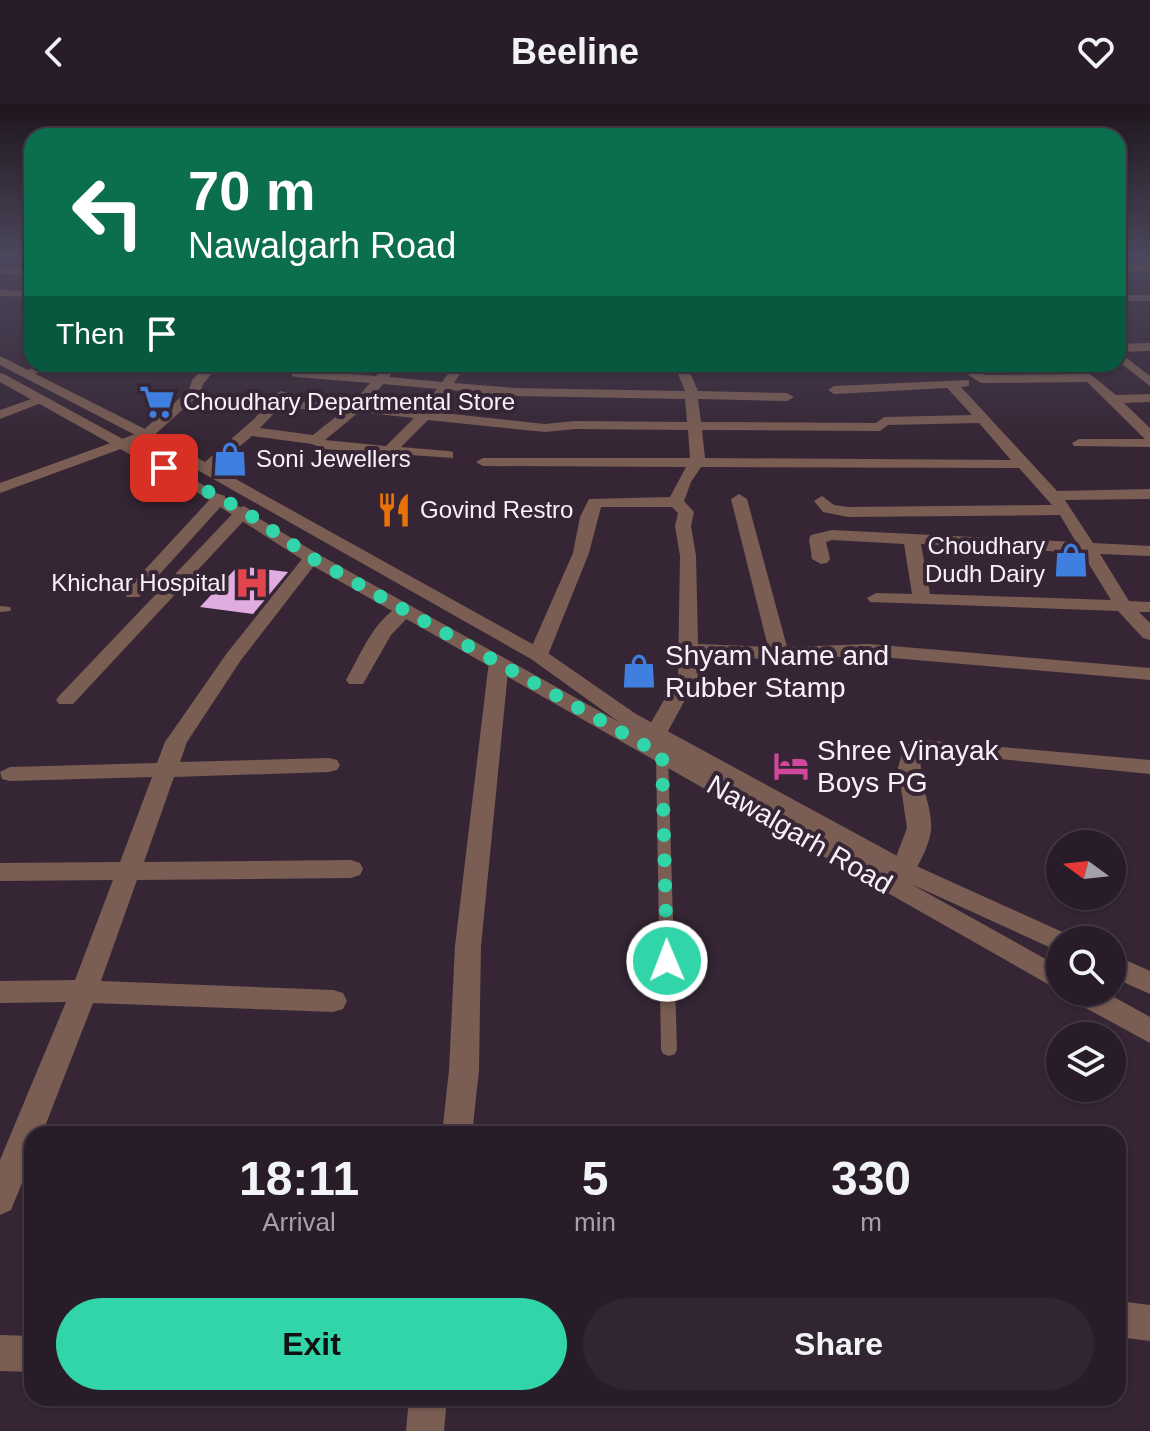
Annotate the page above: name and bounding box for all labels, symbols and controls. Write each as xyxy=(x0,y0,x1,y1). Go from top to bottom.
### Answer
icon: back xyxy=(32,30,76,74)
icon: heart xyxy=(1074,30,1118,74)
text: Beeline xyxy=(511,31,639,72)
text: 70 m xyxy=(188,159,316,222)
icon: left xyxy=(56,160,160,264)
text: Nawalgarh Road xyxy=(188,225,456,266)
icon: arrive xyxy=(140,312,184,356)
text: Then xyxy=(56,317,124,350)
supermarket icon: Choudhary Departmental Store xyxy=(138,383,176,421)
place label: Choudhary Departmental Store xyxy=(183,388,515,415)
pin xyxy=(130,434,198,502)
shop icon: Soni Jewellers xyxy=(211,440,249,478)
place label: Soni Jewellers xyxy=(256,445,411,472)
icon: arrive xyxy=(142,446,186,490)
restaurant icon: Govind Restro xyxy=(375,491,413,529)
place label: Govind Restro xyxy=(420,496,573,523)
place label: Choudhary Dudh Dairy xyxy=(925,532,1045,587)
shop icon: Choudhary Dudh Dairy xyxy=(1052,541,1090,579)
hospital icon: Khichar Hospital xyxy=(233,564,271,602)
place label: Khichar Hospital xyxy=(51,569,226,596)
place label: Shyam Name and Rubber Stamp xyxy=(665,640,889,703)
shop icon: Shyam Name and Rubber Stamp xyxy=(620,652,658,690)
place label: Shree Vinayak Boys PG xyxy=(817,735,1000,798)
hotel icon: Shree Vinayak Boys PG xyxy=(772,747,810,785)
street label: Nawalgarh Road xyxy=(702,769,898,900)
north arrow xyxy=(1046,830,1126,910)
map controls xyxy=(1046,830,1126,1102)
position arrow xyxy=(625,919,709,1003)
button: search xyxy=(1046,926,1126,1006)
button: layers xyxy=(1046,1022,1126,1102)
text: 18:11 xyxy=(239,1152,359,1205)
text: 5 xyxy=(582,1152,608,1205)
text: 330 xyxy=(831,1152,911,1205)
text: Arrival xyxy=(262,1207,336,1237)
text: min xyxy=(574,1207,616,1237)
text: m xyxy=(860,1207,882,1237)
button: Exit xyxy=(56,1298,567,1390)
button: Share xyxy=(583,1298,1094,1390)

